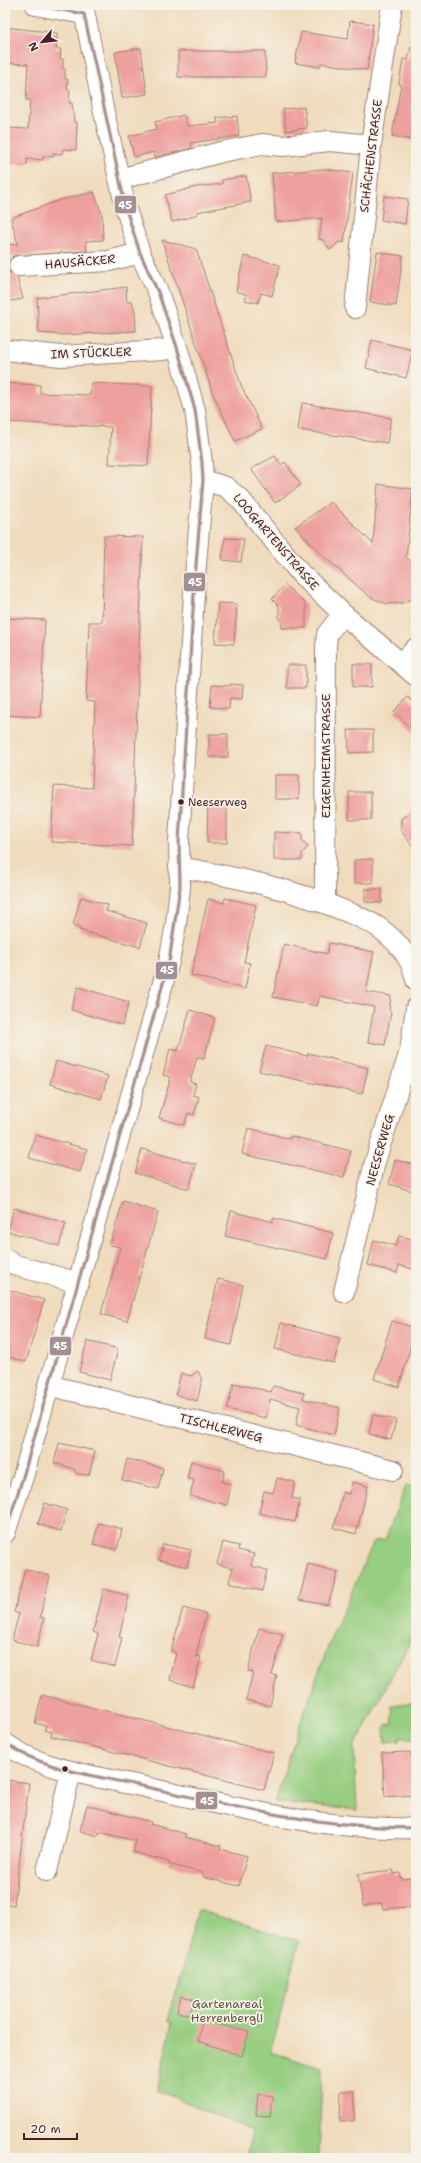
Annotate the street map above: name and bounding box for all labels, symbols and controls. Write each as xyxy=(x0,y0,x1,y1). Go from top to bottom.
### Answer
north arrow xyxy=(22,22,62,62)
text: N xyxy=(25,39,42,54)
street label: SCHÄCHENSTRASSE xyxy=(356,98,386,214)
line badge: 45 xyxy=(114,195,137,214)
text: 45 xyxy=(118,198,132,213)
street label: HAUSÄCKER xyxy=(44,251,116,273)
street label: IM STÜCKLER xyxy=(50,344,132,362)
street label: LOOGARTENSTRASSE xyxy=(229,490,323,594)
line badge: 45 xyxy=(183,572,206,592)
text: 45 xyxy=(188,575,202,590)
street label: EIGENHEIMSTRASSE xyxy=(318,694,334,818)
place label: Neeserweg xyxy=(188,795,247,810)
marker: Neeserweg xyxy=(176,797,186,807)
line badge: 45 xyxy=(155,961,178,980)
text: 45 xyxy=(160,963,174,978)
street label: NEESERWEG xyxy=(362,1112,398,1188)
line badge: 45 xyxy=(49,1336,72,1356)
text: 45 xyxy=(53,1339,67,1354)
street label: TISCHLERWEG xyxy=(177,1410,265,1446)
unlabelled marker xyxy=(60,1764,70,1774)
line badge: 45 xyxy=(195,1791,218,1810)
text: 45 xyxy=(200,1794,214,1809)
park label: Gartenareal Herrenbergli xyxy=(191,1996,263,2026)
scale bar xyxy=(24,2115,77,2141)
text: 20 m xyxy=(30,2121,61,2137)

